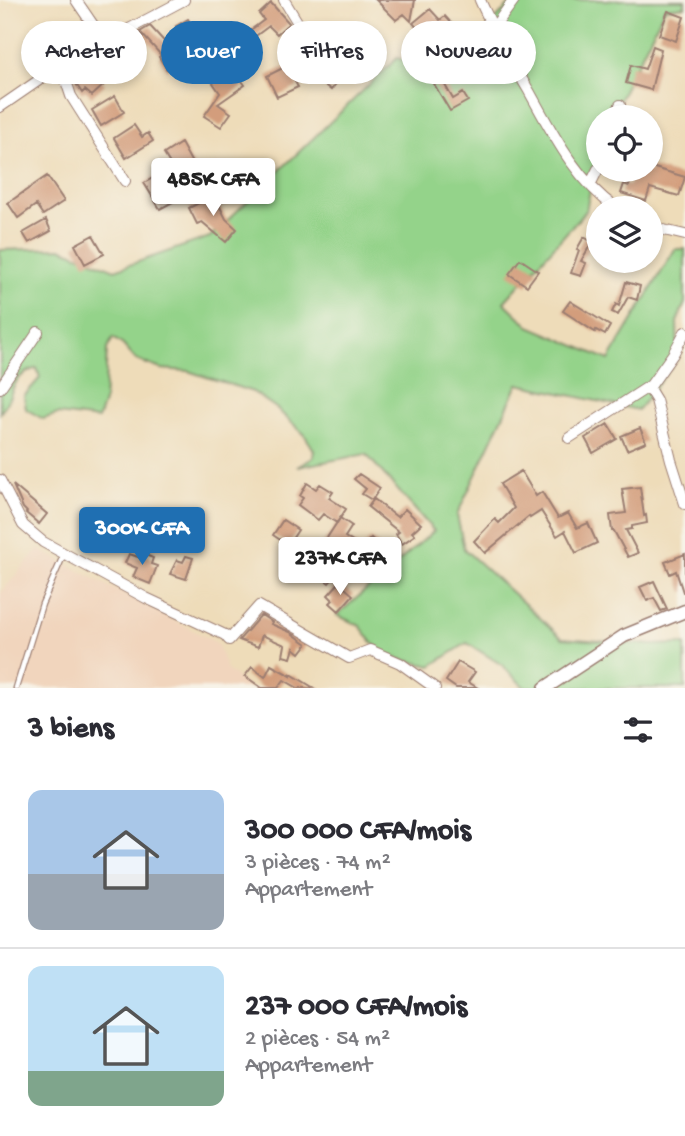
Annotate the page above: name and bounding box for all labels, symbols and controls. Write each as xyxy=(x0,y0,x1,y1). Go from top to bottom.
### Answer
chip: Acheter xyxy=(21,21,147,84)
chip: Louer xyxy=(161,21,263,84)
chip: Filtres xyxy=(277,21,387,84)
chip: Nouveau xyxy=(401,21,536,84)
map controls xyxy=(586,105,663,273)
button: locate xyxy=(586,105,663,182)
pin: 485K CFA xyxy=(141,158,285,218)
text: 485K CFA xyxy=(167,167,259,194)
button: layers xyxy=(586,196,663,273)
pin: 300K CFA xyxy=(70,508,214,567)
text: 300K CFA xyxy=(95,516,189,543)
pin: 237K CFA xyxy=(268,538,412,597)
text: 237K CFA xyxy=(294,546,386,573)
icon: filters xyxy=(619,711,657,749)
text: 3 biens xyxy=(28,713,114,748)
text: 300 000 CFA/mois xyxy=(245,815,471,850)
icon: home xyxy=(84,818,168,902)
text: 3 pièces · 74 m² xyxy=(245,850,391,877)
text: Appartement xyxy=(245,877,372,904)
text: 237 000 CFA/mois xyxy=(245,991,467,1026)
icon: home xyxy=(84,994,168,1078)
text: 2 pièces · 54 m² xyxy=(245,1026,390,1053)
text: Appartement xyxy=(245,1053,372,1080)

